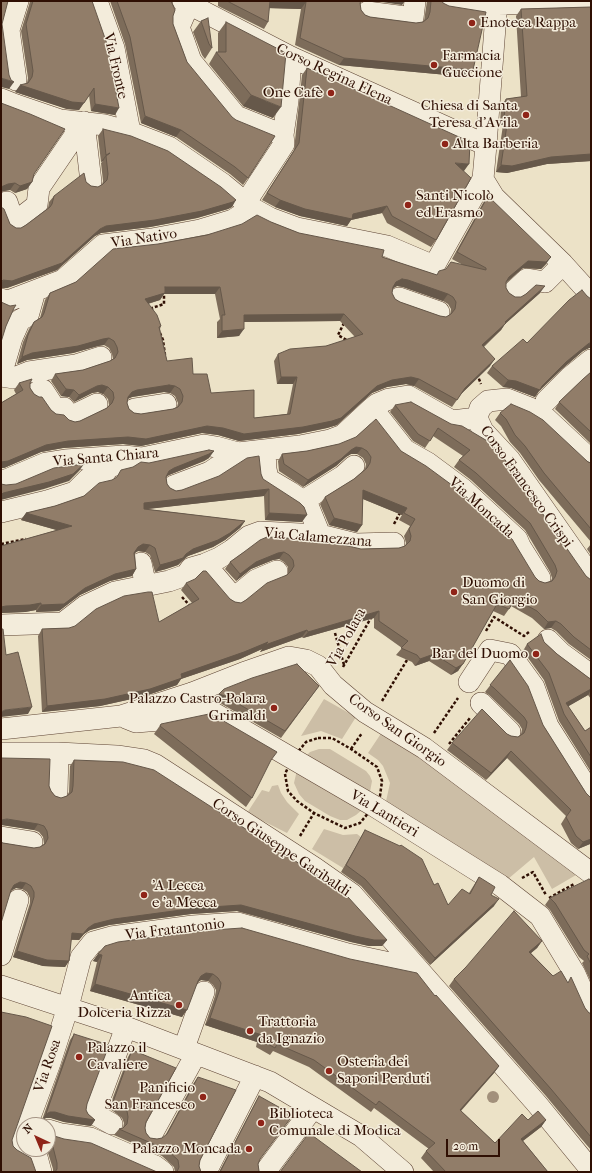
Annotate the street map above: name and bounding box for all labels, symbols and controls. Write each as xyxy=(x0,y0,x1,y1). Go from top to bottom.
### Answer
place label: Enoteca Rappa xyxy=(480,14,576,32)
marker: Enoteca Rappa xyxy=(467,18,477,28)
street label: Via Fronte xyxy=(99,31,131,101)
street label: Corso Regina Elena xyxy=(273,40,395,110)
place label: Farmacia Guccione xyxy=(442,47,502,82)
marker: Farmacia Guccione xyxy=(429,60,439,70)
place label: One Cafè xyxy=(263,84,323,102)
marker: One Cafè xyxy=(326,88,336,98)
place label: Chiesa di Santa Teresa d'Avila xyxy=(421,97,518,132)
marker: Chiesa di Santa Teresa d'Avila xyxy=(521,110,531,120)
place label: Alta Barberia xyxy=(453,135,538,153)
marker: Alta Barberia xyxy=(440,139,450,149)
place label: Santi Nicolò ed Erasmo xyxy=(416,187,494,222)
marker: Santi Nicolò ed Erasmo xyxy=(403,200,413,210)
street label: Via Nativo xyxy=(110,225,178,253)
street label: Corso Francesco Crispi xyxy=(476,423,576,551)
street label: Via Santa Chiara xyxy=(52,444,160,472)
street label: Via Moncada xyxy=(444,474,518,542)
street label: Via Calamezzana xyxy=(263,524,373,552)
place label: Duomo di San Giorgio xyxy=(462,574,537,609)
marker: Duomo di San Giorgio xyxy=(449,587,459,597)
street label: Via Polara xyxy=(323,605,371,671)
place label: Bar del Duomo xyxy=(431,645,528,663)
marker: Bar del Duomo xyxy=(531,649,541,659)
place label: Palazzo Castro-Polara Grimaldi xyxy=(129,690,266,725)
street label: Corso San Giorgio xyxy=(344,690,450,772)
marker: Palazzo Castro-Polara Grimaldi xyxy=(269,703,279,713)
street label: Via Lantieri xyxy=(346,786,422,842)
street label: Corso Giuseppe Garibaldi xyxy=(208,795,354,901)
place label: 'A Lecca e 'a Mecca xyxy=(152,877,217,912)
marker: 'A Lecca e 'a Mecca xyxy=(139,890,149,900)
street label: Via Fratantonio xyxy=(124,915,226,945)
place label: Antica Dolceria Rizza xyxy=(78,987,171,1022)
marker: Antica Dolceria Rizza xyxy=(174,1000,184,1010)
place label: Trattoria da Ignazio xyxy=(258,1013,324,1048)
marker: Trattoria da Ignazio xyxy=(245,1026,255,1036)
street label: Via Rosa xyxy=(31,1037,65,1095)
place label: Palazzo il Cavaliere xyxy=(87,1039,148,1074)
marker: Palazzo il Cavaliere xyxy=(74,1052,84,1062)
place label: Osteria dei Sapori Perduti xyxy=(337,1053,430,1088)
marker: Osteria dei Sapori Perduti xyxy=(324,1066,334,1076)
place label: Panificio San Francesco xyxy=(105,1079,195,1114)
marker: Panificio San Francesco xyxy=(198,1092,208,1102)
place label: Biblioteca Comunale di Modica xyxy=(269,1105,401,1140)
north arrow xyxy=(16,1117,56,1157)
marker: Biblioteca Comunale di Modica xyxy=(256,1118,266,1128)
text: N xyxy=(20,1121,36,1136)
scale bar xyxy=(448,1131,502,1157)
text: 20 m xyxy=(453,1139,478,1153)
place label: Palazzo Moncada xyxy=(132,1140,241,1158)
marker: Palazzo Moncada xyxy=(244,1144,254,1154)

